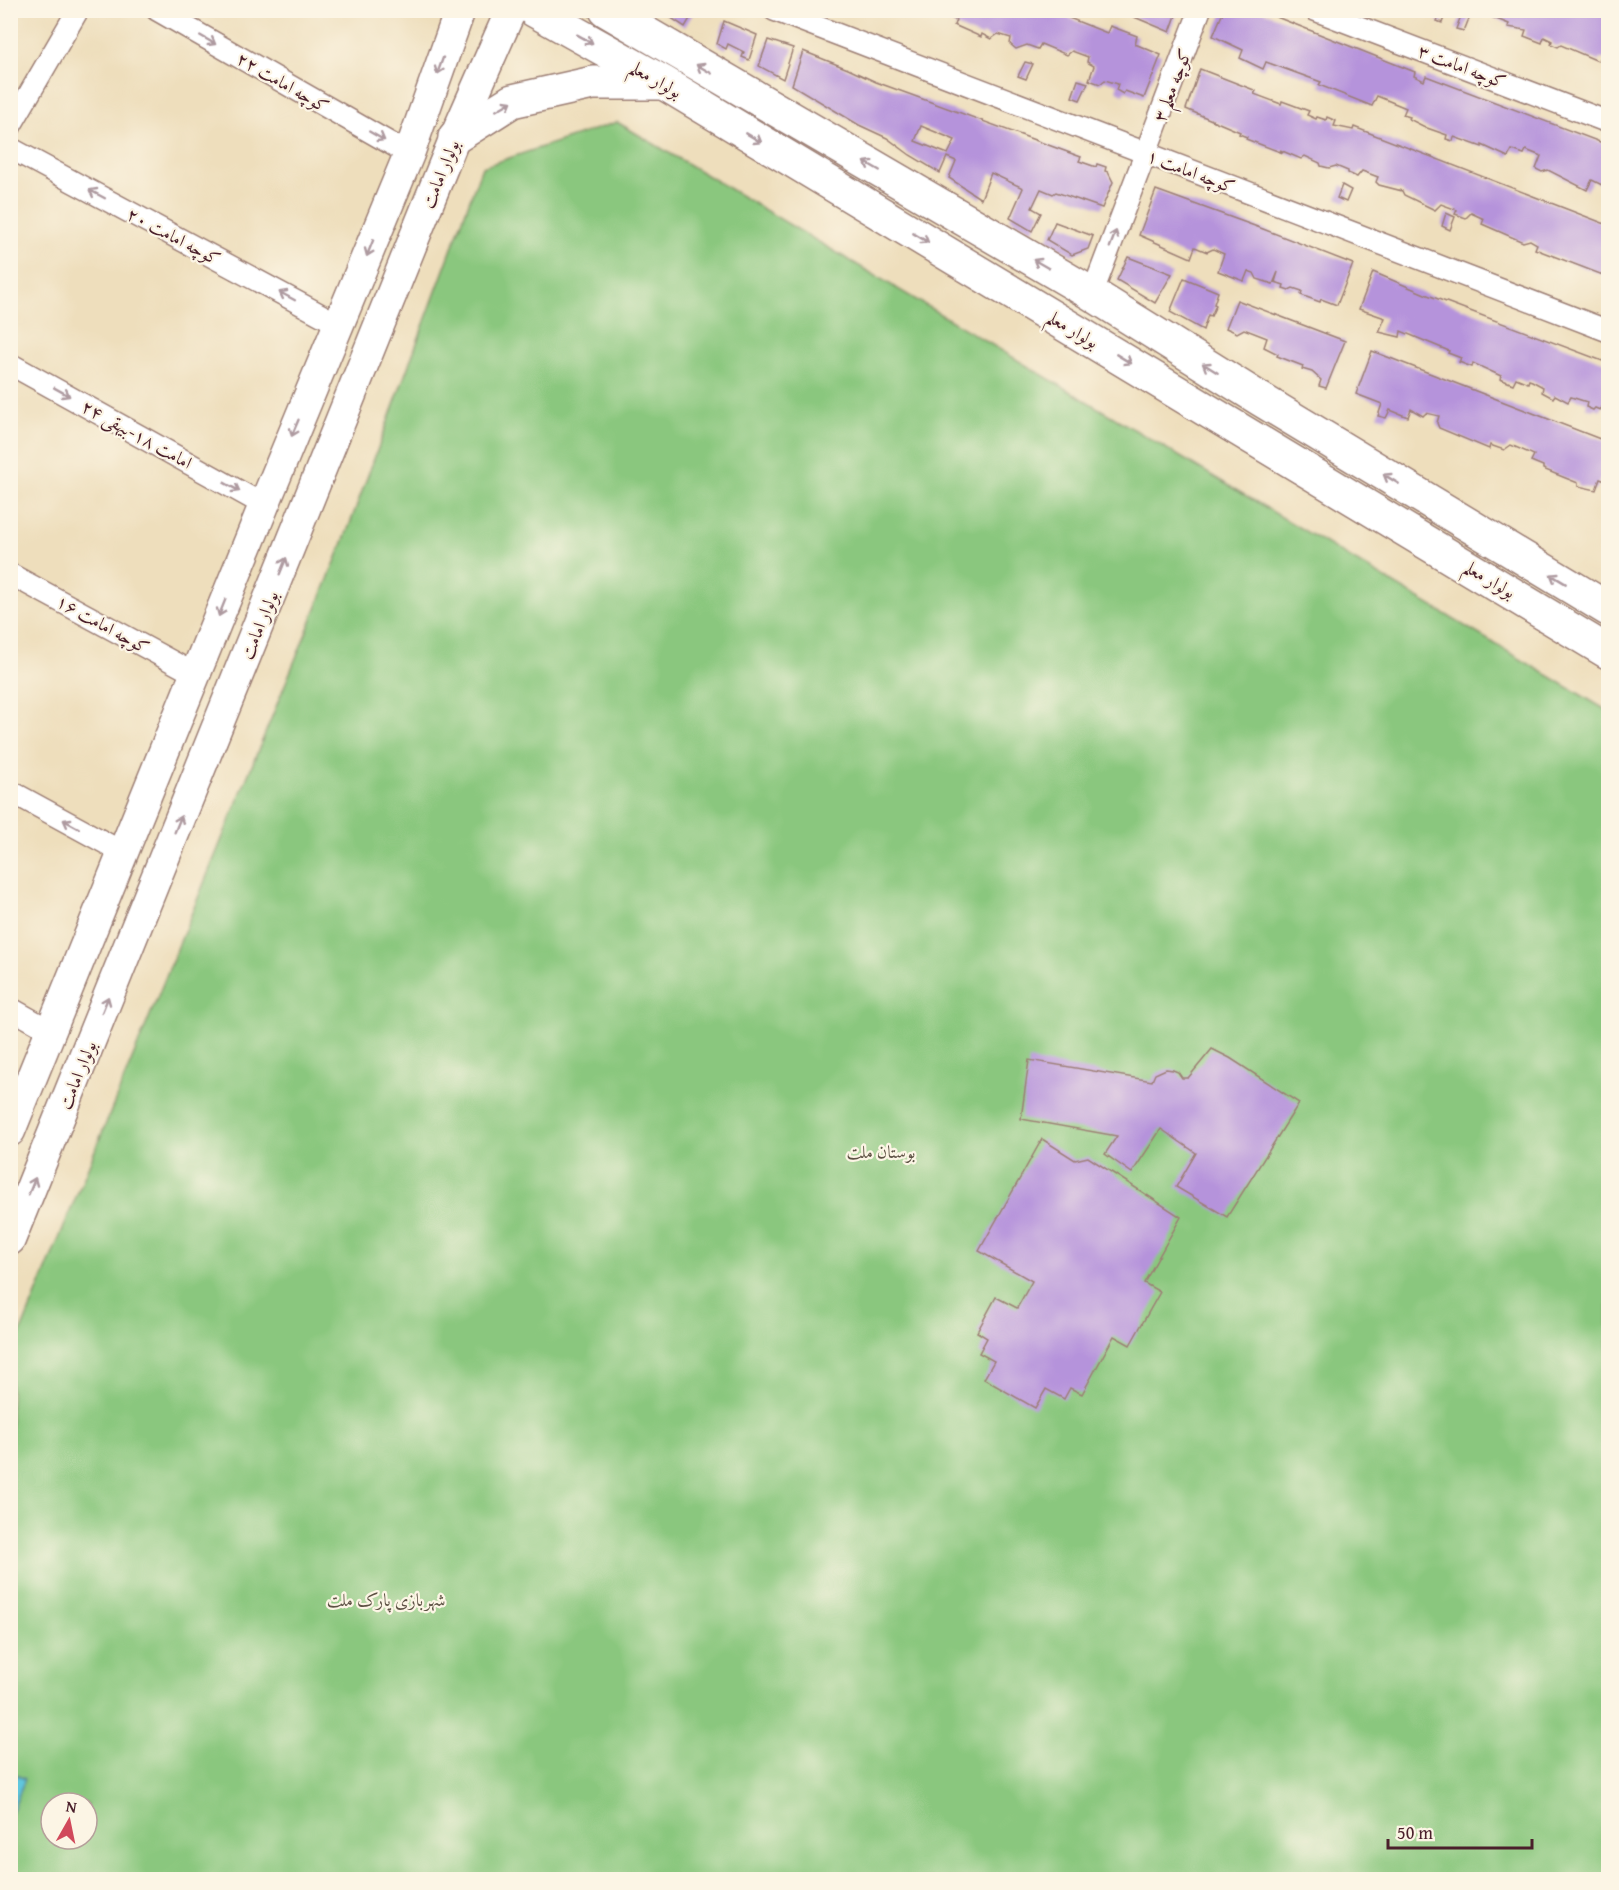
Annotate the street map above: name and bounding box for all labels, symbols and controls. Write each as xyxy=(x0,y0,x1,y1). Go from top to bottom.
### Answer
one-way arrow xyxy=(199,34,216,46)
one-way arrow xyxy=(576,34,594,45)
street label: کوچه امامت ۳ xyxy=(1414,37,1510,95)
street label: کوچه معلم ۳ xyxy=(1146,44,1203,127)
street label: کوچه امامت ۲۲ xyxy=(232,45,334,119)
street label: بولوار معلم xyxy=(622,53,687,109)
one-way arrow xyxy=(434,56,445,75)
one-way arrow xyxy=(696,62,713,74)
one-way arrow xyxy=(495,100,513,111)
one-way arrow xyxy=(368,130,385,142)
one-way arrow xyxy=(745,132,762,144)
street label: بولوار امامت xyxy=(414,136,466,212)
street label: کوچه امامت ۱ xyxy=(1143,142,1239,200)
one-way arrow xyxy=(864,160,881,172)
one-way arrow xyxy=(88,188,106,199)
street label: کوچه امامت ۲۰ xyxy=(122,200,226,272)
one-way arrow xyxy=(1108,230,1119,249)
one-way arrow xyxy=(912,232,929,244)
one-way arrow xyxy=(364,238,375,256)
one-way arrow xyxy=(1033,258,1050,270)
one-way arrow xyxy=(279,290,296,302)
street label: بولوار معلم xyxy=(1039,303,1104,359)
one-way arrow xyxy=(1115,354,1132,366)
one-way arrow xyxy=(1202,362,1219,374)
one-way arrow xyxy=(52,387,70,398)
street label: امامت ۱۸-بیهقی ۲۴ xyxy=(77,392,197,476)
one-way arrow xyxy=(289,418,300,436)
one-way arrow xyxy=(1383,472,1400,484)
one-way arrow xyxy=(223,481,240,493)
street label: بولوار معلم xyxy=(1456,553,1521,609)
one-way arrow xyxy=(278,557,289,575)
one-way arrow xyxy=(1550,573,1567,585)
street label: کوچه امامت ۱۶ xyxy=(52,587,154,661)
street label: بولوار امامت xyxy=(233,587,285,663)
one-way arrow xyxy=(216,599,227,617)
one-way arrow xyxy=(173,816,184,834)
one-way arrow xyxy=(63,818,80,830)
one-way arrow xyxy=(100,996,111,1015)
street label: بولوار امامت xyxy=(51,1037,103,1113)
park label: بوستان ملت xyxy=(846,1138,916,1165)
one-way arrow xyxy=(27,1177,38,1196)
park label: شهربازی پارک ملت xyxy=(327,1586,445,1613)
north arrow xyxy=(39,1791,99,1851)
text: N xyxy=(64,1793,79,1819)
scale bar xyxy=(1388,1812,1532,1850)
text: 50 m xyxy=(1397,1819,1433,1846)

